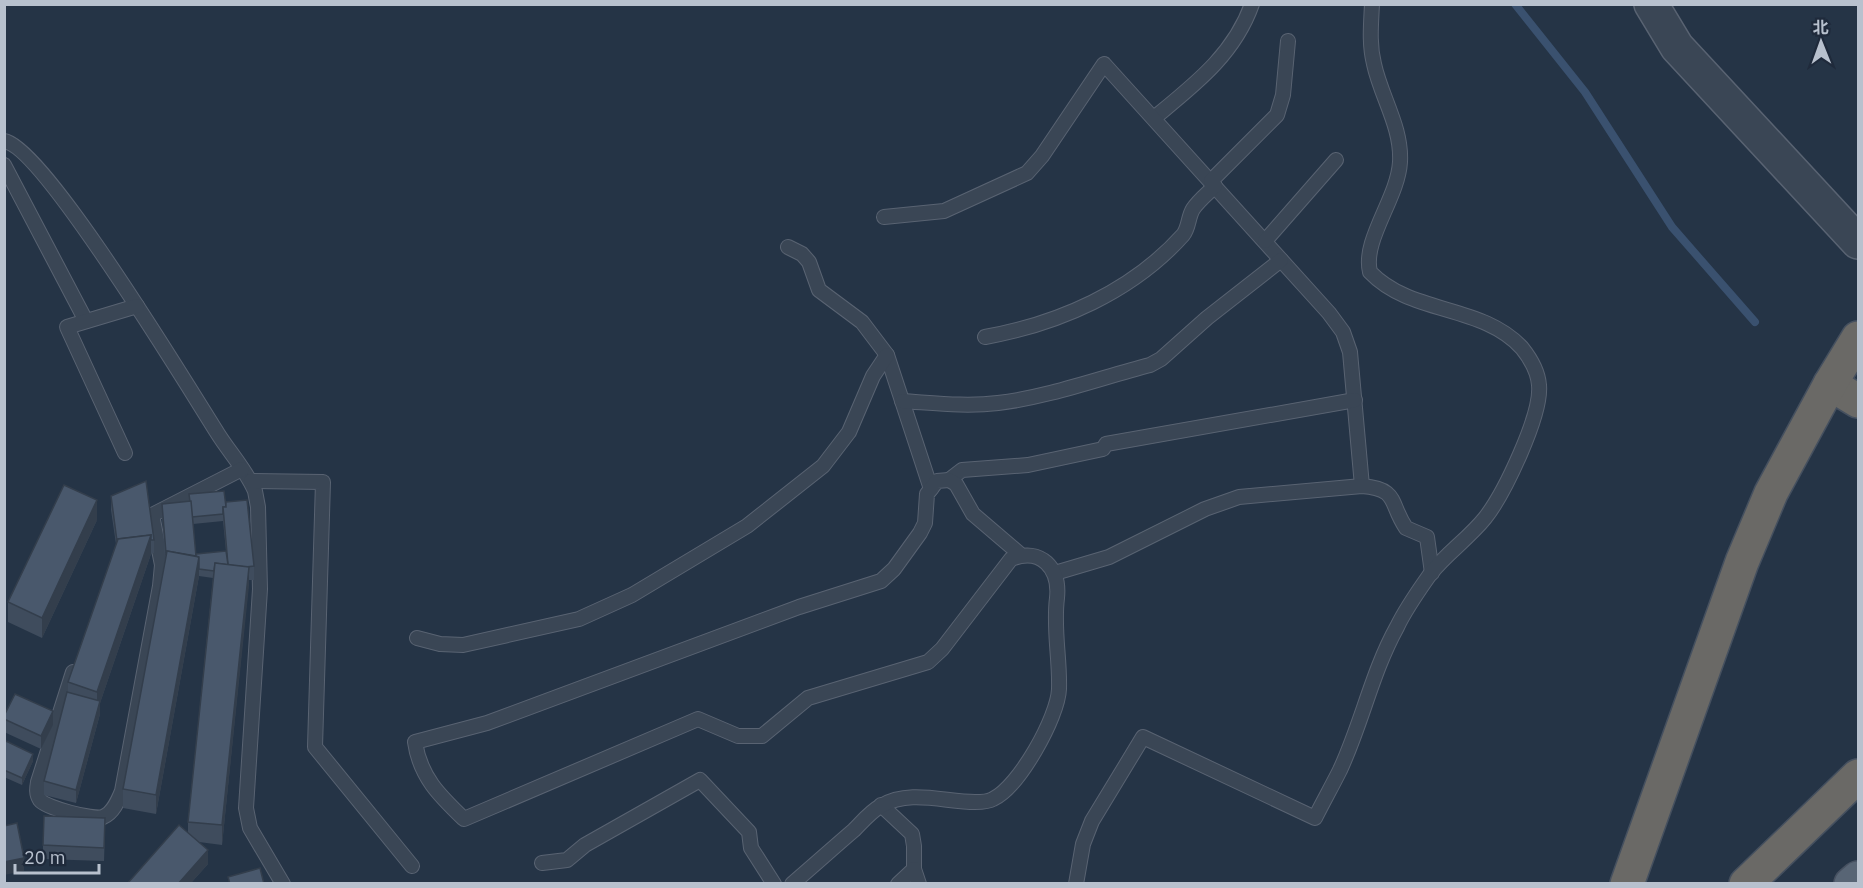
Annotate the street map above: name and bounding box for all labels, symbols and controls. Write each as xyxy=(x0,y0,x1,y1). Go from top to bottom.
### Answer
north arrow xyxy=(1791,12,1851,72)
text: 北 xyxy=(1813,17,1829,37)
scale bar xyxy=(15,837,99,875)
text: 20 m xyxy=(24,846,66,869)

